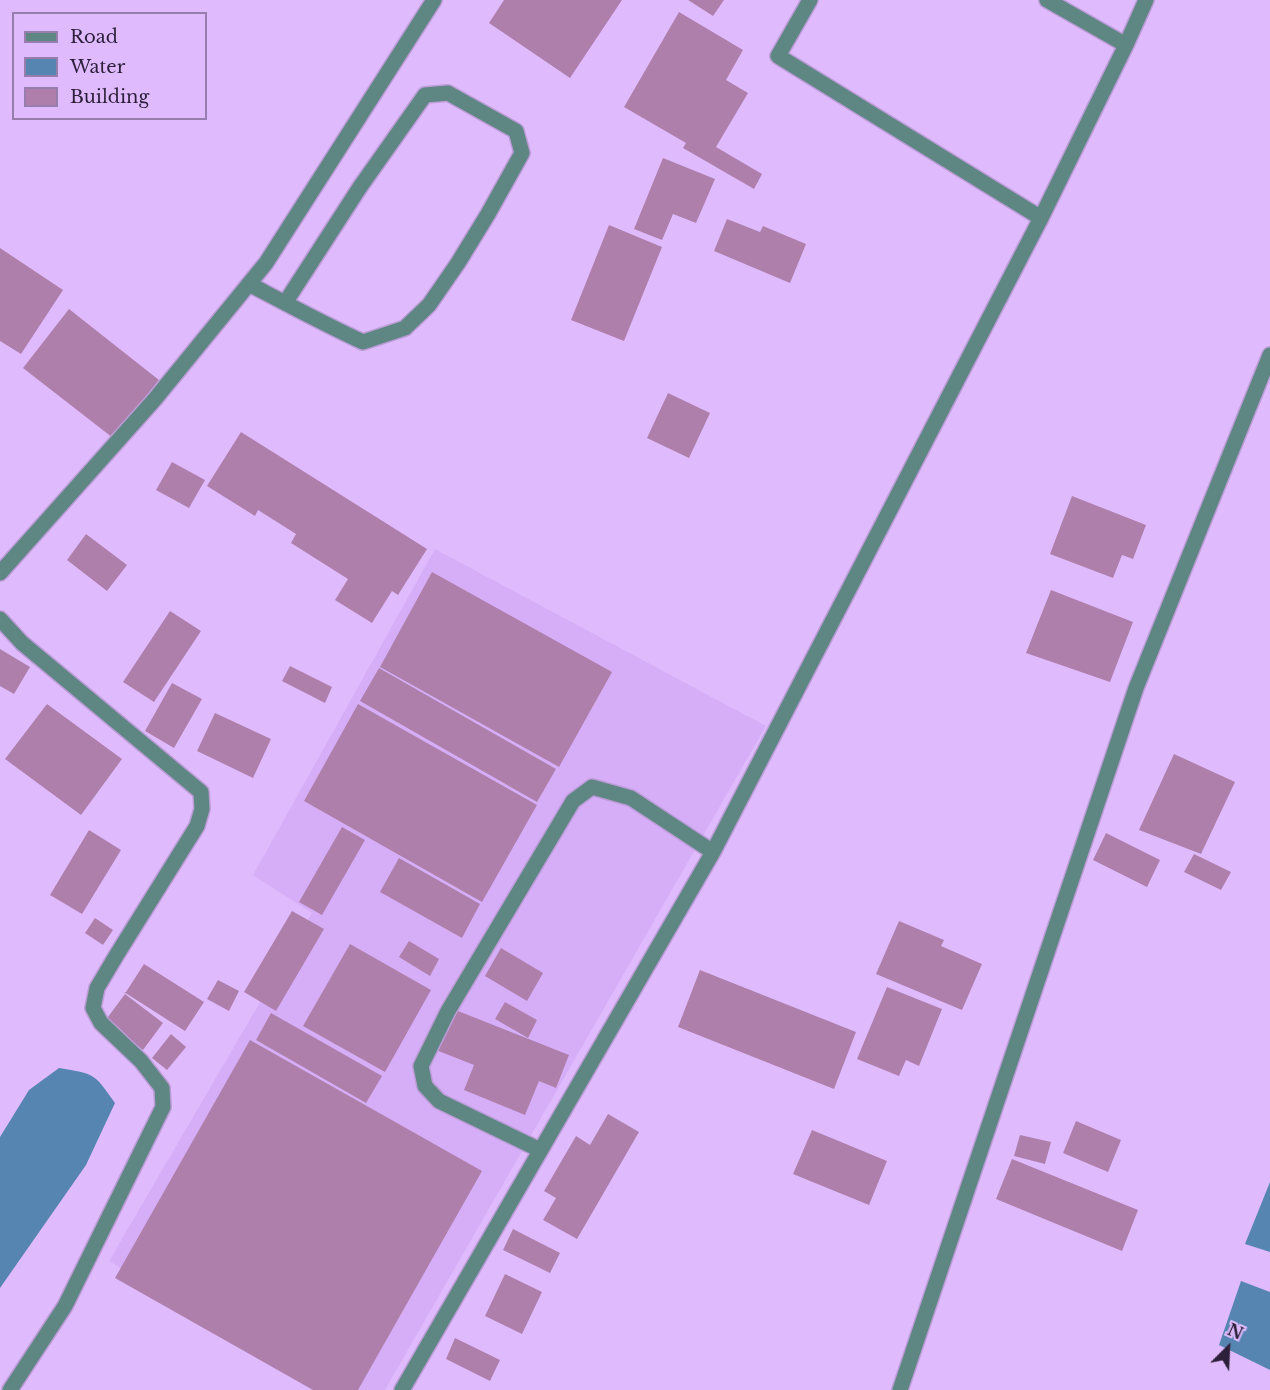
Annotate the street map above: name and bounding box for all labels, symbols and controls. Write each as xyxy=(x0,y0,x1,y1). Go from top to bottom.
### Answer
legend xyxy=(12,12,207,120)
text: Road xyxy=(70,26,118,48)
text: Water xyxy=(70,56,125,78)
text: Building xyxy=(70,86,149,108)
north arrow xyxy=(1198,1318,1258,1378)
text: N xyxy=(1224,1319,1246,1344)

